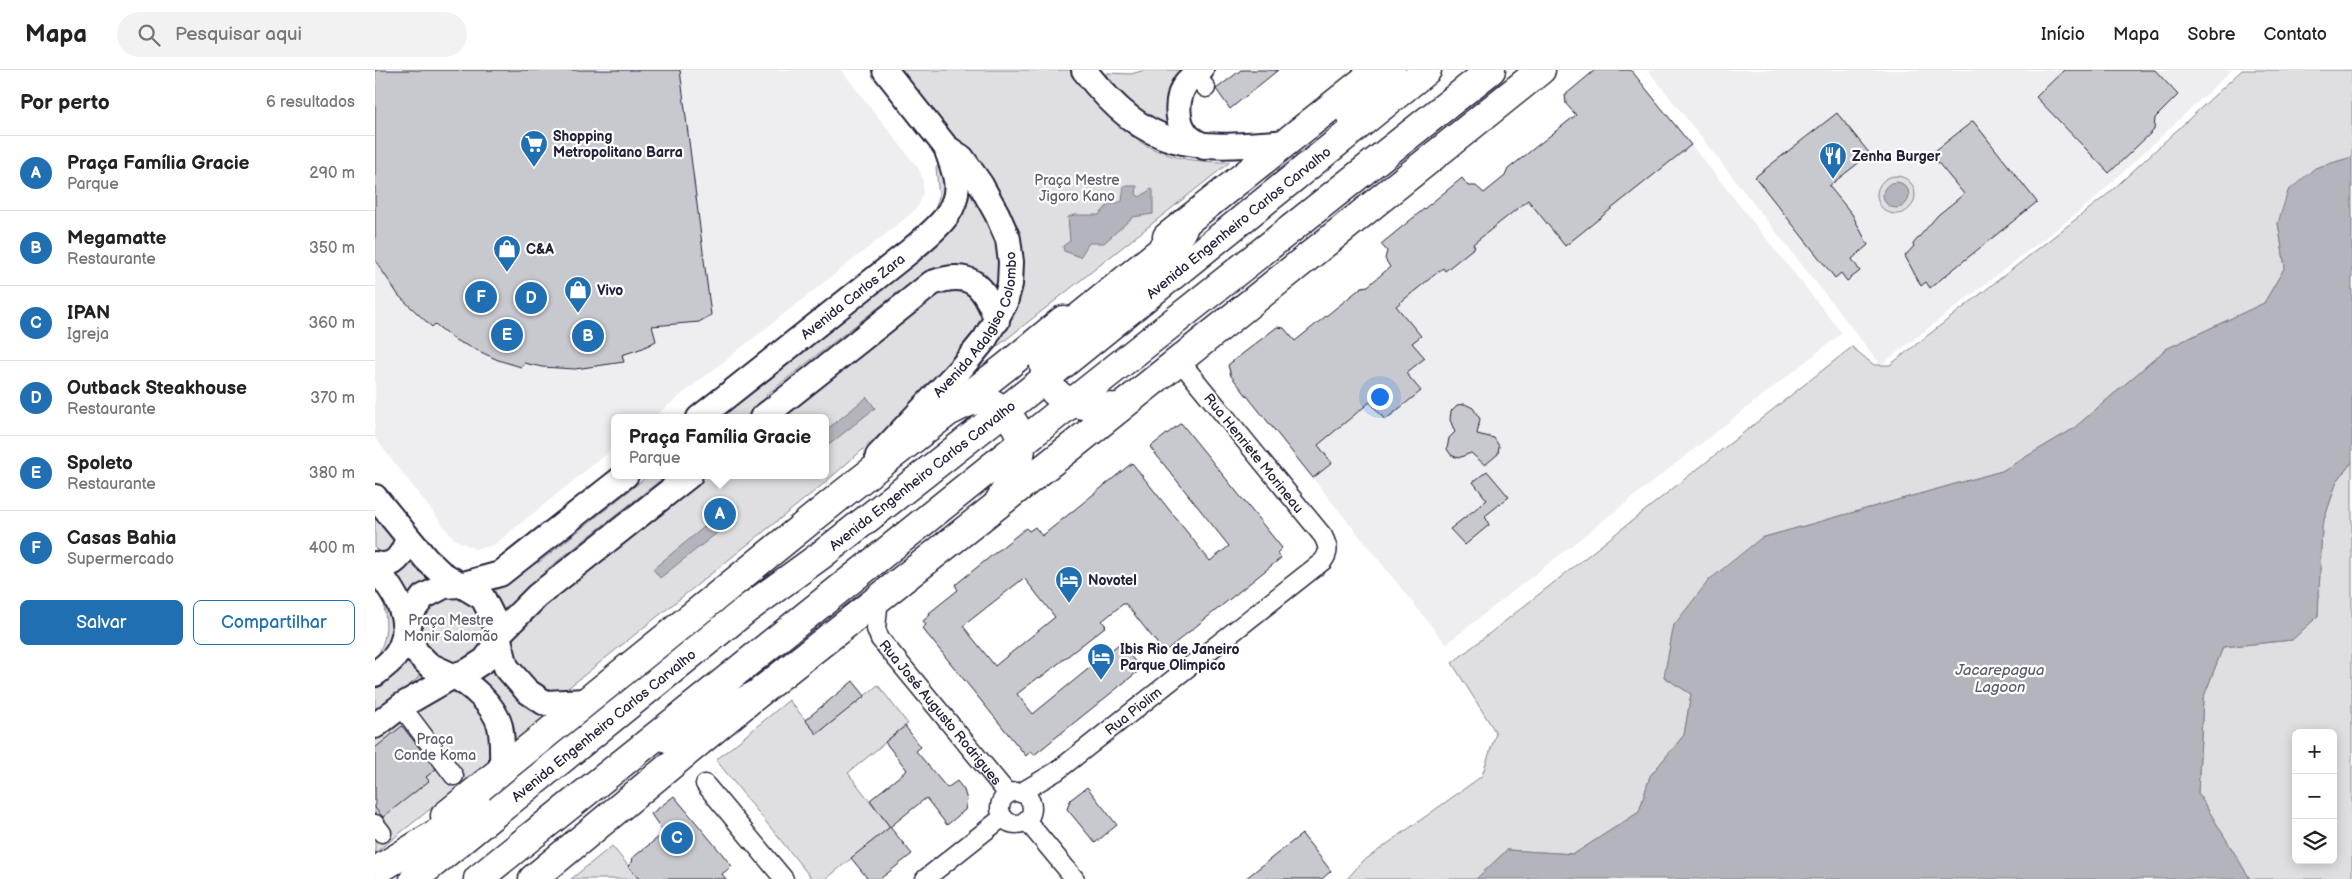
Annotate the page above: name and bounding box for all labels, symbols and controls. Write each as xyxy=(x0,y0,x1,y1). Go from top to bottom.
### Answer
search box xyxy=(117,12,467,57)
text: Mapa xyxy=(25,20,87,49)
icon: search xyxy=(135,21,163,49)
text: Pesquisar aqui xyxy=(175,23,302,46)
text: Início xyxy=(2041,24,2085,45)
text: Mapa xyxy=(2113,24,2159,45)
text: Sobre xyxy=(2187,24,2235,45)
text: Contato xyxy=(2263,24,2327,45)
text: Por perto xyxy=(20,90,110,115)
text: 6 resultados xyxy=(266,93,355,112)
place label: Shopping Metropolitano Barra xyxy=(553,128,683,161)
supermarket icon: Shopping Metropolitano Barra xyxy=(519,129,549,168)
restaurant icon: Zenha Burger xyxy=(1818,141,1848,180)
street label: Avenida Engenheiro Carlos Carvalho xyxy=(1143,143,1334,302)
place label: Zenha Burger xyxy=(1852,148,1941,165)
text: Praça Família Gracie xyxy=(67,152,250,175)
text: A xyxy=(31,164,41,183)
text: 290 m xyxy=(309,164,355,183)
park label: Praça Mestre Jigoro Kano xyxy=(1034,172,1120,205)
text: Parque xyxy=(67,175,119,194)
text: Megamatte xyxy=(67,227,166,250)
shop icon: C&A xyxy=(492,234,522,273)
text: B xyxy=(30,239,42,258)
text: 350 m xyxy=(309,239,355,258)
place label: C&A xyxy=(526,241,554,258)
text: Restaurante xyxy=(67,250,156,269)
street label: Avenida Carlos Zara xyxy=(798,250,908,343)
street label: Avenida Adalgisa Colombo xyxy=(930,250,1020,401)
shop icon: Vivo xyxy=(563,275,593,314)
pin: F xyxy=(465,278,497,316)
pin: D xyxy=(515,279,547,317)
place label: Vivo xyxy=(597,282,623,299)
text: IPAN xyxy=(67,302,110,325)
text: C xyxy=(30,314,42,333)
text: 360 m xyxy=(308,314,355,333)
pin: E xyxy=(491,316,523,354)
pin: B xyxy=(572,317,604,355)
text: Igreja xyxy=(67,325,109,344)
text: Outback Steakhouse xyxy=(67,377,247,400)
your location xyxy=(1367,384,1393,410)
text: D xyxy=(30,389,42,408)
text: 370 m xyxy=(310,389,355,408)
street label: Rua Henriete Morineau xyxy=(1200,390,1307,516)
street label: Avenida Engenheiro Carlos Carvalho xyxy=(826,397,1019,554)
text: Restaurante xyxy=(67,400,156,419)
popup xyxy=(611,414,829,479)
text: Praça Família Gracie xyxy=(629,426,811,449)
text: Parque xyxy=(629,449,680,468)
text: Spoleto xyxy=(67,452,133,475)
text: E xyxy=(31,464,41,483)
text: 380 m xyxy=(309,464,355,483)
text: Restaurante xyxy=(67,475,156,494)
pin: A xyxy=(704,495,736,533)
text: Casas Bahia xyxy=(67,527,176,550)
text: F xyxy=(31,539,41,558)
text: 400 m xyxy=(309,539,355,558)
text: Supermercado xyxy=(67,550,174,569)
hotel icon: Novotel xyxy=(1054,565,1084,604)
place label: Novotel xyxy=(1088,572,1137,589)
button: Salvar xyxy=(20,600,183,645)
button: Compartilhar xyxy=(193,600,355,645)
park label: Praça Mestre Monir Salomão xyxy=(404,612,498,645)
street label: Rua José Augusto Rodrigues xyxy=(875,637,1005,789)
place label: Ibis Rio de Janeiro Parque Olimpico xyxy=(1120,641,1239,674)
hotel icon: Ibis Rio de Janeiro Parque Olimpico xyxy=(1086,642,1116,681)
street label: Avenida Engenheiro Carlos Carvalho xyxy=(508,646,699,805)
water label: Jacarepagua Lagoon xyxy=(1955,661,2044,697)
street label: Rua Piolim xyxy=(1102,684,1165,739)
map controls xyxy=(2292,729,2337,864)
button: + xyxy=(2292,729,2337,774)
park label: Praça Conde Koma xyxy=(394,731,476,764)
button: − xyxy=(2292,774,2337,819)
pin: C xyxy=(661,819,693,857)
button: layers xyxy=(2292,819,2337,864)

